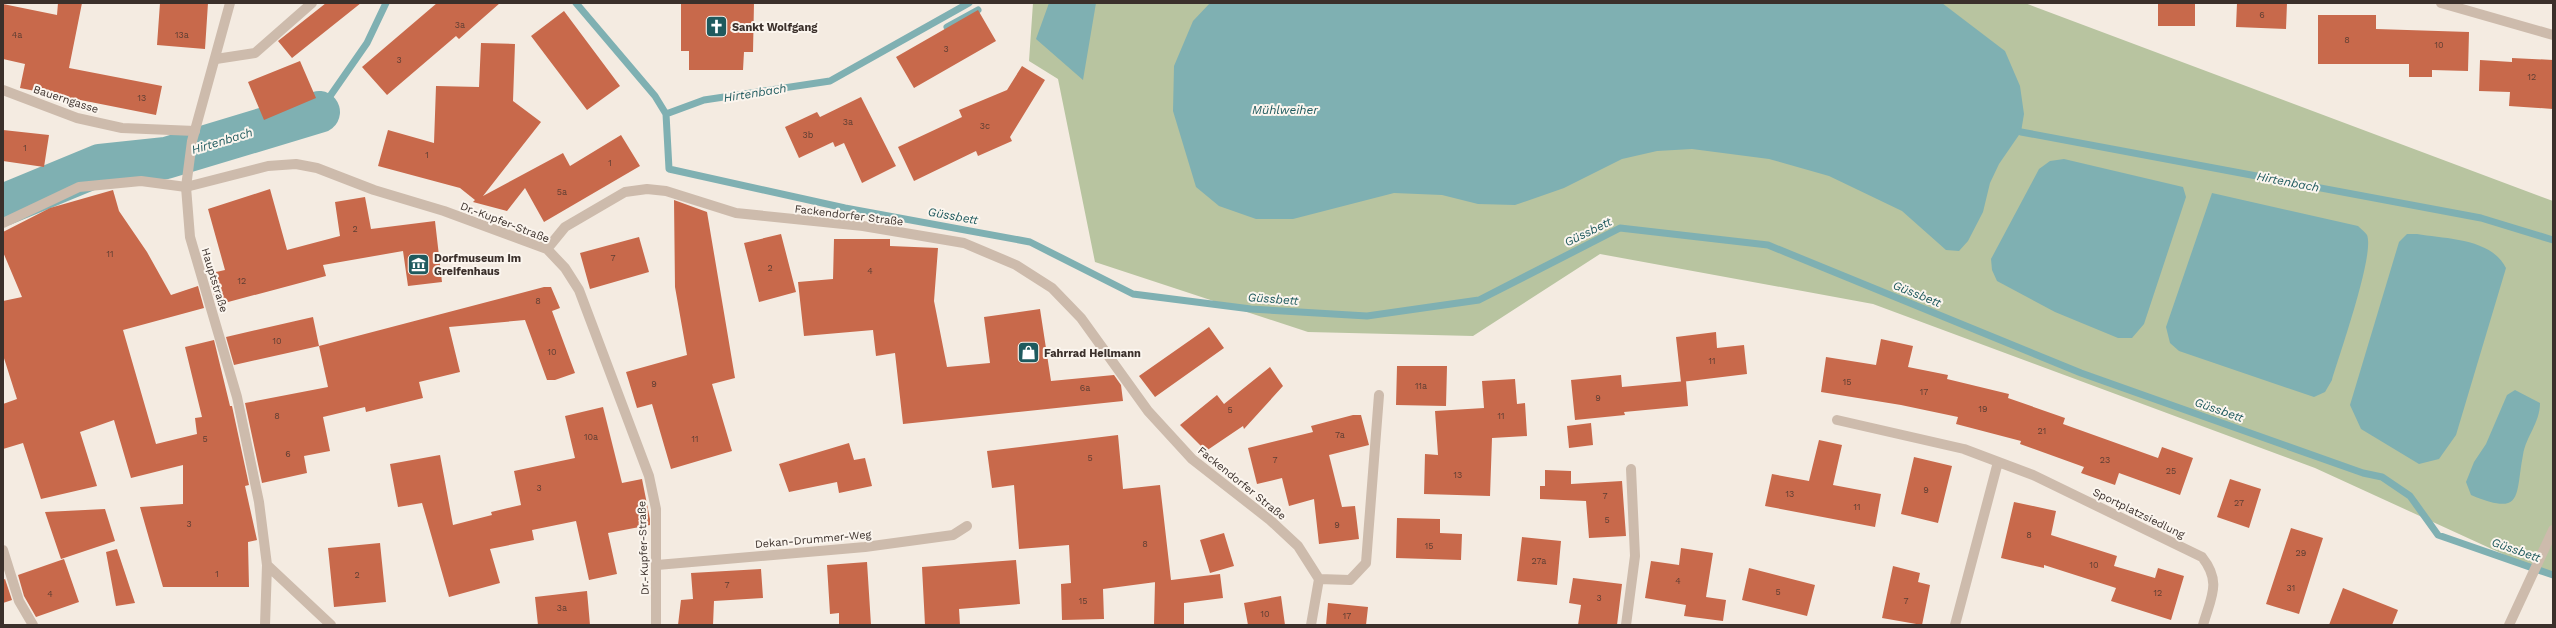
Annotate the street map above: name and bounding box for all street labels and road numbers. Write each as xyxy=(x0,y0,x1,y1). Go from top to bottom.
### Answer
street label: Bauerngasse xyxy=(32,83,100,116)
street label: Dr.-Kupfer-Straße xyxy=(458,199,551,245)
street label: Fackendorfer Straße xyxy=(794,202,904,229)
street label: Hauptstraße xyxy=(199,246,230,314)
street label: Fackendorfer Straße xyxy=(1195,444,1288,523)
street label: Sportplatzsiedlung xyxy=(2091,486,2187,541)
street label: Dr.-Kupfer-Straße xyxy=(635,501,652,595)
street label: Dekan-Drummer-Weg xyxy=(754,528,872,551)

